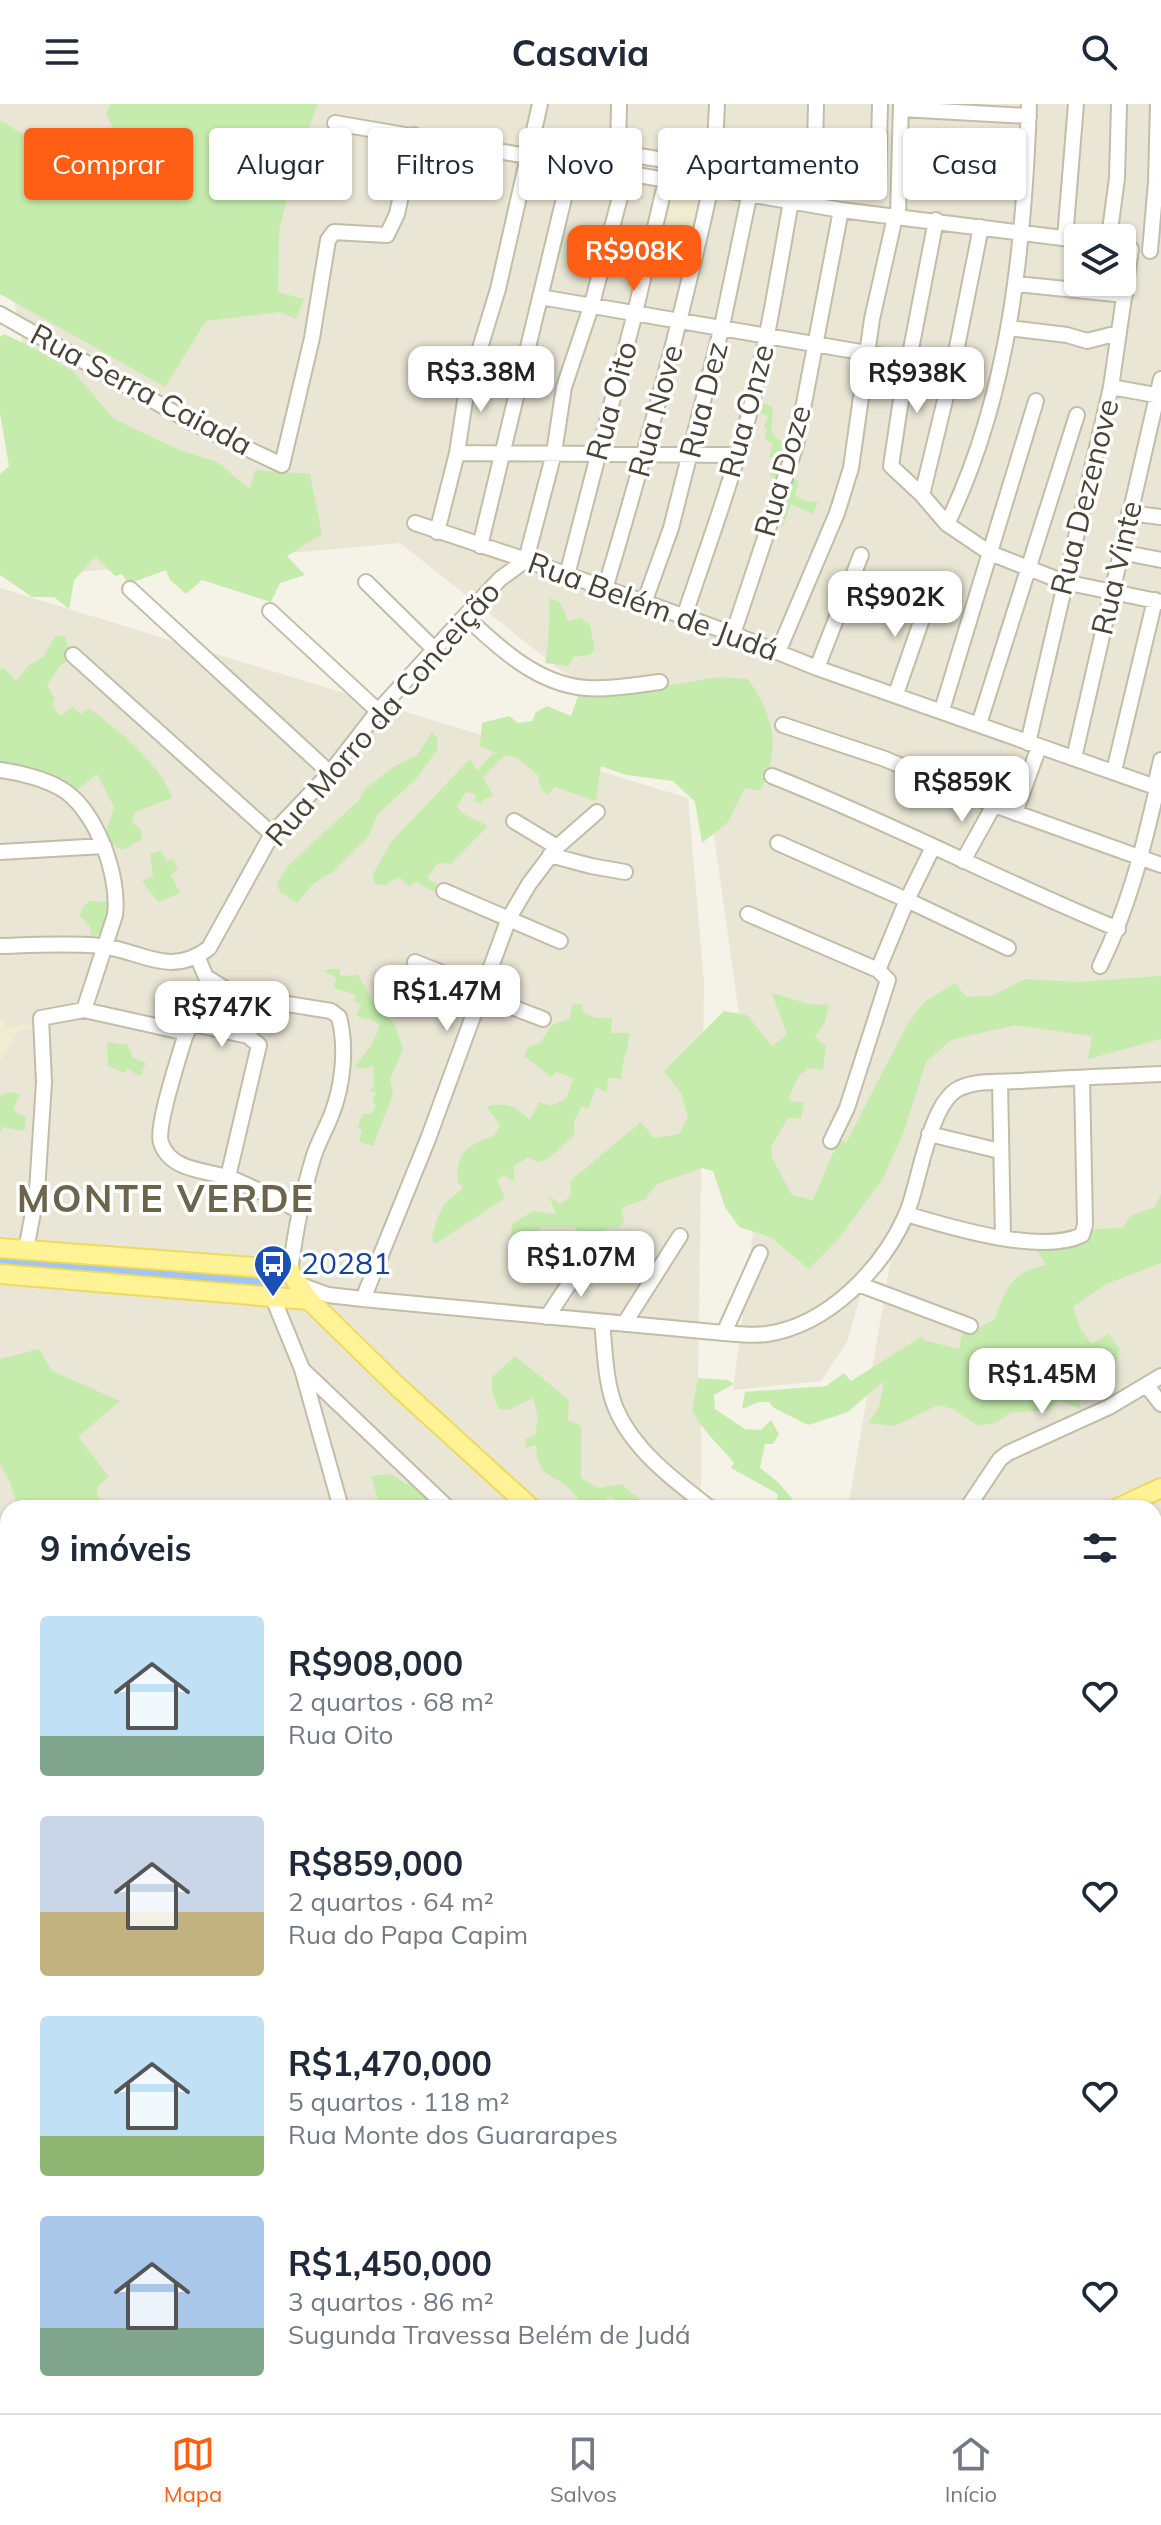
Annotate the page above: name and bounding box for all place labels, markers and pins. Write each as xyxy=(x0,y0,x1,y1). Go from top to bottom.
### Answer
pin: R$908K xyxy=(569,225,699,293)
pin: R$3.38M xyxy=(407,346,555,414)
pin: R$938K xyxy=(852,347,982,415)
pin: R$902K xyxy=(830,571,960,639)
pin: R$859K xyxy=(897,756,1027,824)
pin: R$1.47M xyxy=(373,965,521,1033)
pin: R$747K xyxy=(157,981,287,1049)
pin: R$1.07M xyxy=(507,1231,655,1299)
bus stop icon: 20281 xyxy=(252,1243,294,1298)
place label: 20281 xyxy=(301,1244,391,1282)
pin: R$1.45M xyxy=(968,1348,1116,1416)

